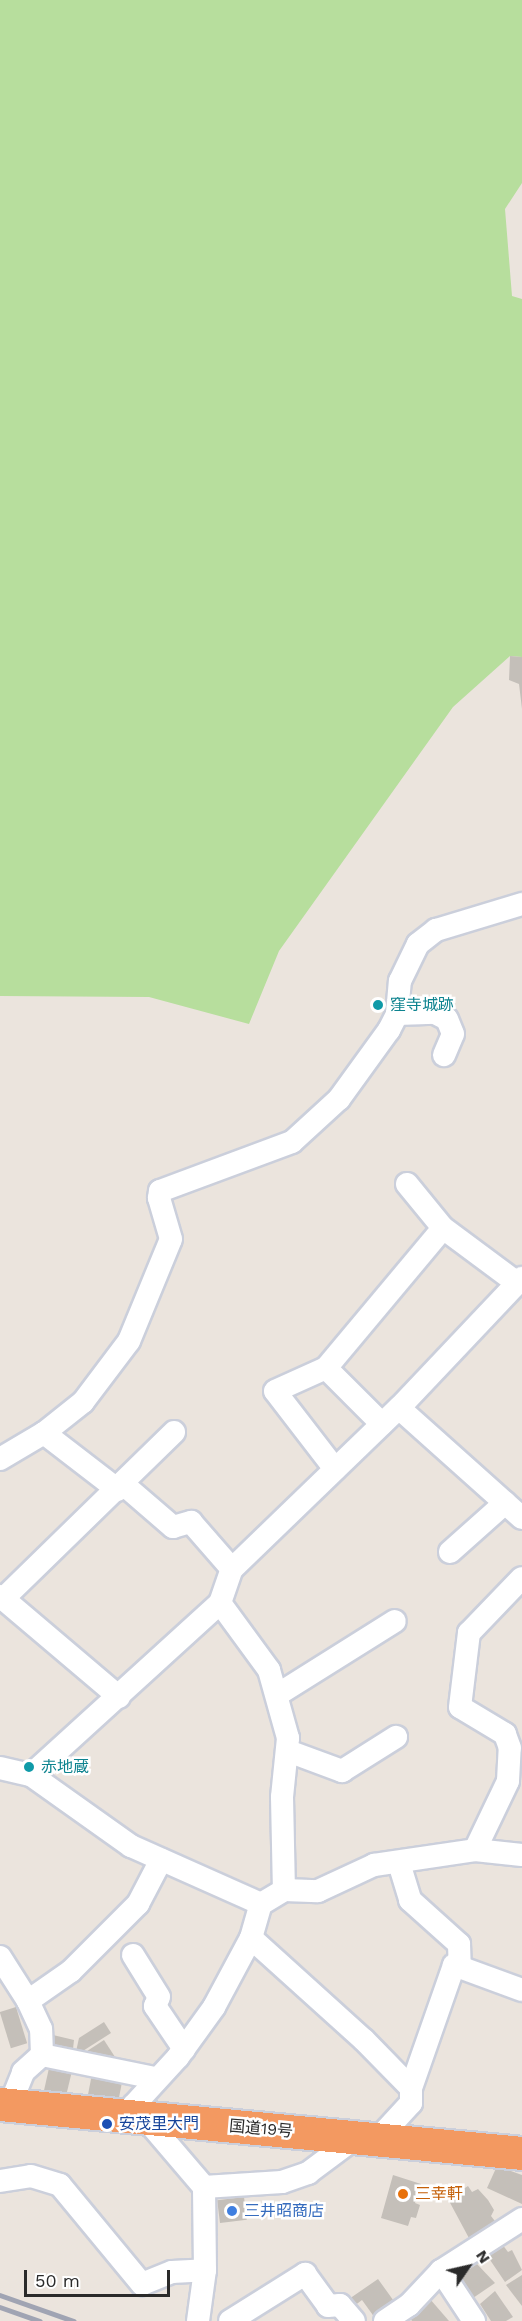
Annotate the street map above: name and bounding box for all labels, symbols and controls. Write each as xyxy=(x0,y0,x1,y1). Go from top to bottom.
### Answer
place label: 窪寺城跡 xyxy=(390,995,454,1015)
marker: 窪寺城跡 xyxy=(371,998,385,1012)
place label: 赤地蔵 xyxy=(41,1757,89,1777)
marker: 赤地蔵 xyxy=(22,1760,36,1774)
place label: 安茂里大門 xyxy=(119,2114,199,2134)
marker: 安茂里大門 xyxy=(100,2117,114,2131)
street label: 国道19号 xyxy=(228,2117,294,2141)
place label: 三幸軒 xyxy=(415,2184,463,2204)
marker: 三幸軒 xyxy=(396,2187,410,2201)
place label: 三井昭商店 xyxy=(244,2201,324,2221)
marker: 三井昭商店 xyxy=(225,2204,239,2218)
north arrow xyxy=(438,2237,498,2297)
text: N xyxy=(472,2246,495,2267)
scale bar xyxy=(27,2258,172,2296)
text: 50 m xyxy=(35,2270,80,2291)

